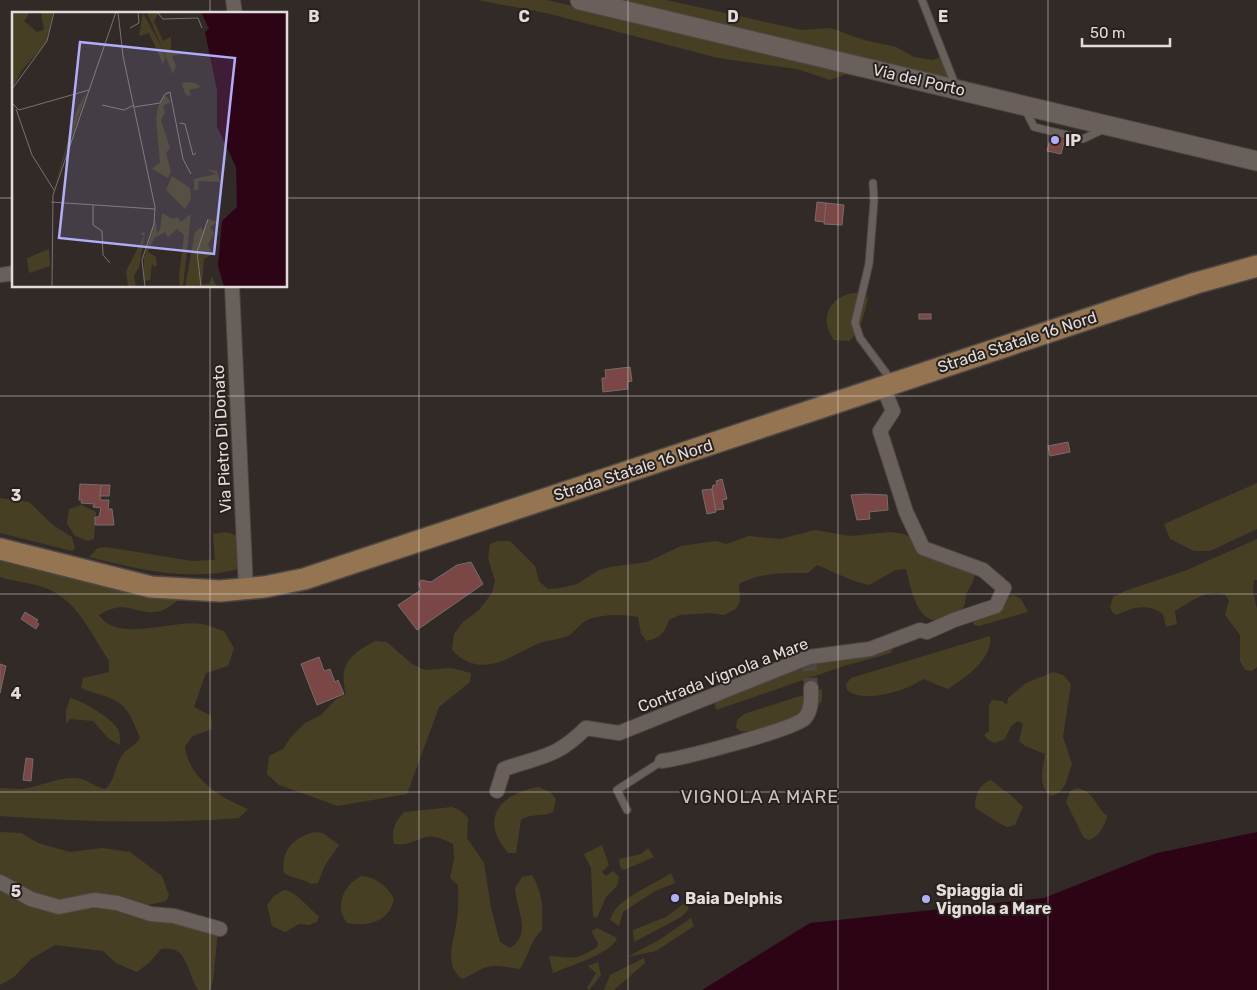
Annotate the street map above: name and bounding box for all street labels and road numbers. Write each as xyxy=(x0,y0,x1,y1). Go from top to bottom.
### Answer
street label: Via del Porto xyxy=(871,60,967,100)
street label: Strada Statale 16 Nord xyxy=(935,307,1099,377)
street label: Via Pietro Di Donato xyxy=(209,364,235,514)
street label: Strada Statale 16 Nord xyxy=(551,435,715,505)
street label: Contrada Vignola a Mare xyxy=(635,634,811,716)

